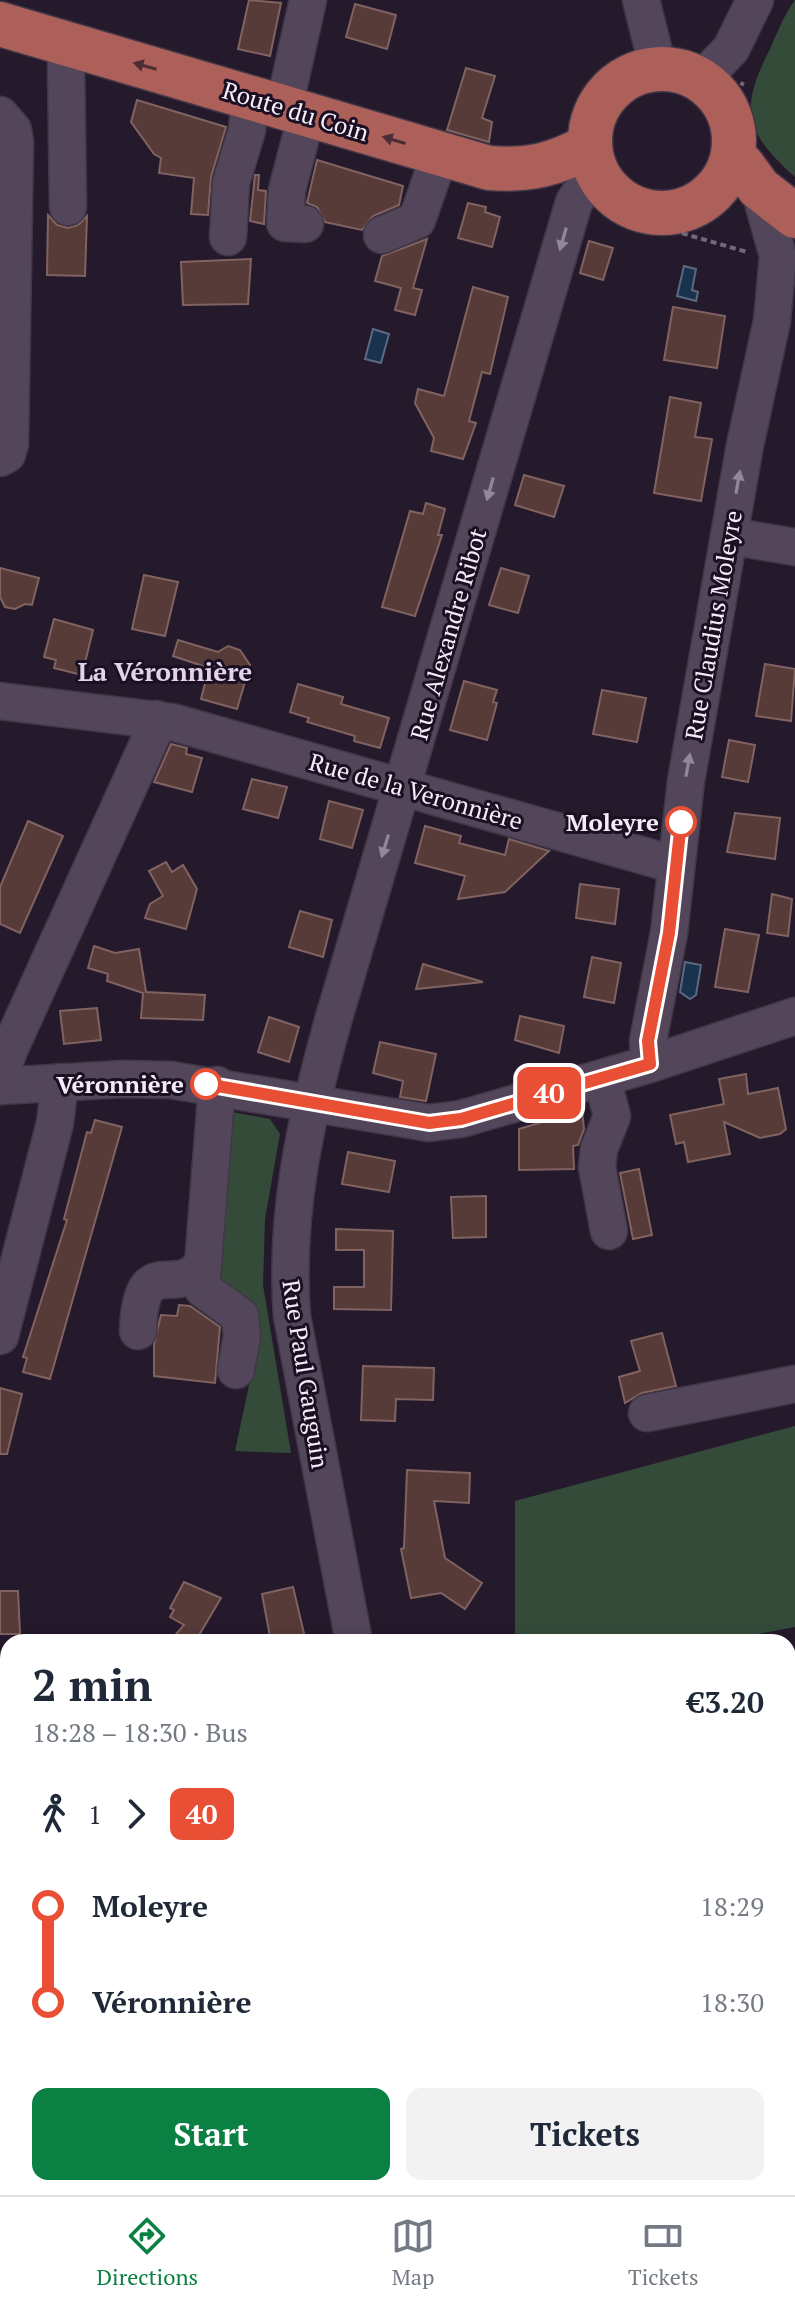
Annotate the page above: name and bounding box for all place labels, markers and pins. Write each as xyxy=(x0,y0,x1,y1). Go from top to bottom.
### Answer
place label: Moleyre xyxy=(566,806,659,838)
marker: Moleyre xyxy=(666,807,696,837)
place label: Véronnière xyxy=(56,1068,184,1100)
marker: Véronnière xyxy=(191,1069,221,1099)

